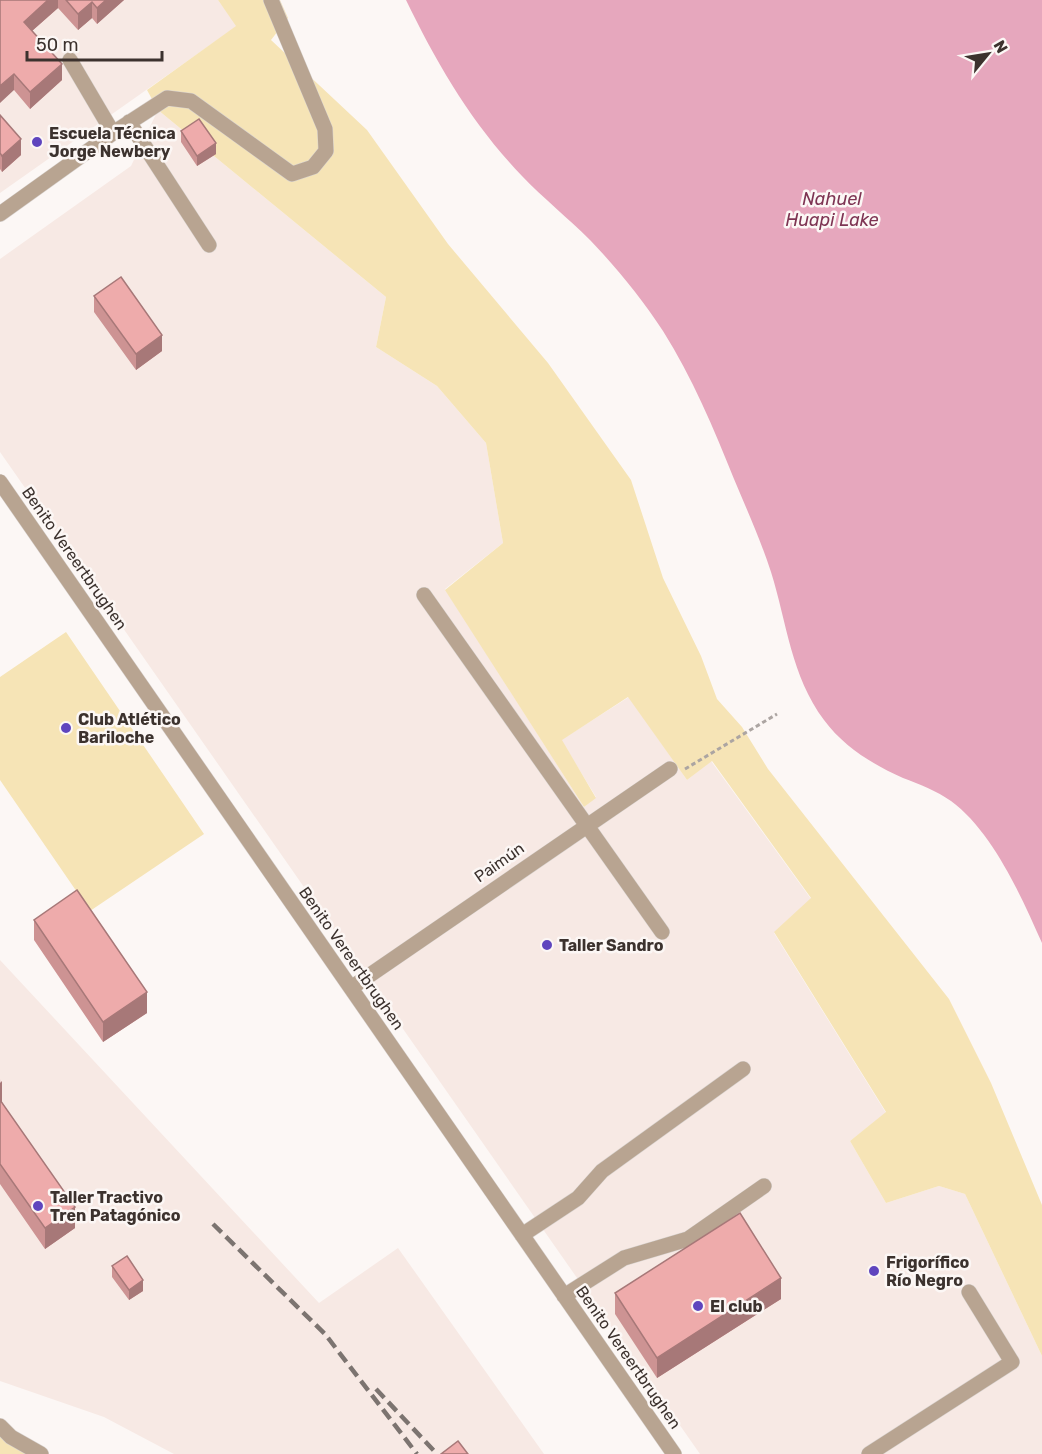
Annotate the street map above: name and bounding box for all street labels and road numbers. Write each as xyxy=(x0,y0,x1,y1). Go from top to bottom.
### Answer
street label: Benito Vereertbrughen xyxy=(18,483,131,633)
street label: Paimún xyxy=(471,838,528,886)
street label: Benito Vereertbrughen xyxy=(295,883,408,1033)
street label: Benito Vereertbrughen xyxy=(572,1282,685,1432)

